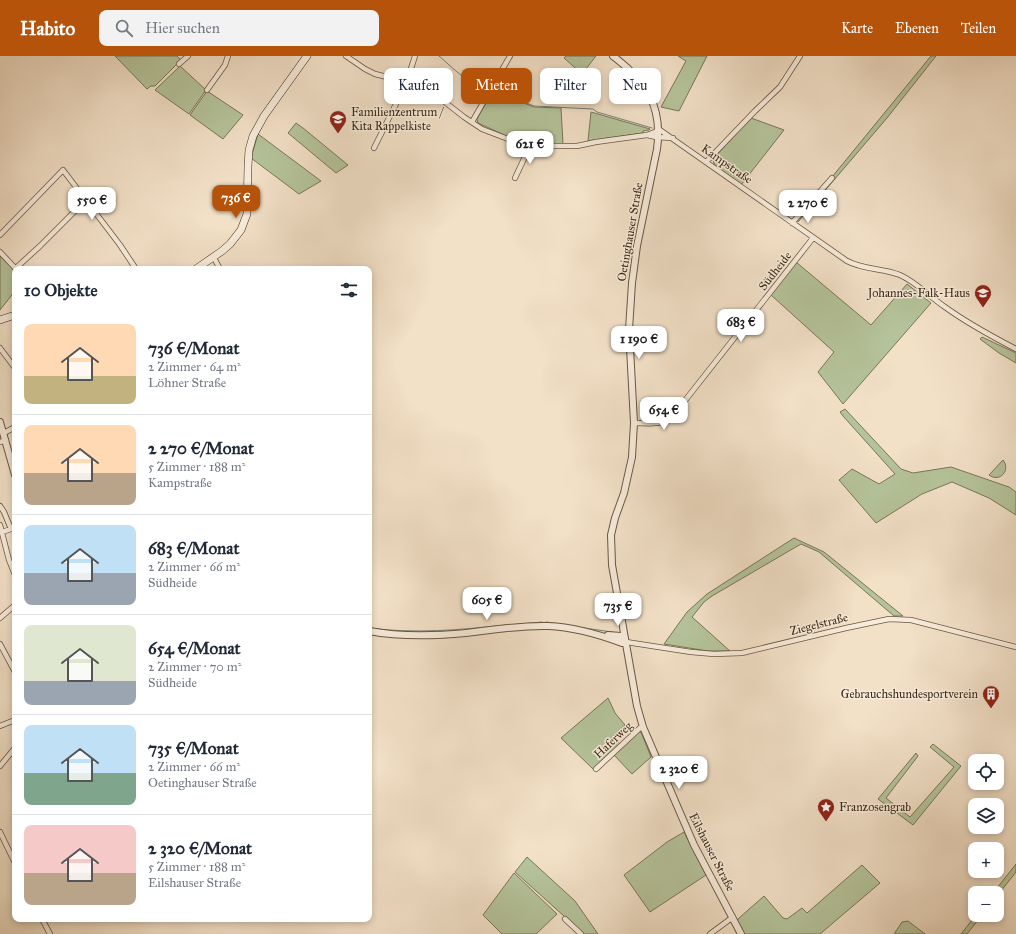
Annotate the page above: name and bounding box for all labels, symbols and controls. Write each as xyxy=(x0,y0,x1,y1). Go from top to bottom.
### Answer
search box xyxy=(99,10,379,46)
text: Habito xyxy=(20,17,75,40)
icon: search xyxy=(113,17,135,39)
text: Hier suchen xyxy=(145,19,220,37)
text: Karte xyxy=(841,20,873,37)
text: Ebenen xyxy=(895,20,939,37)
text: Teilen xyxy=(961,20,996,37)
chip: Kaufen xyxy=(384,68,453,104)
chip: Mieten xyxy=(461,68,532,104)
chip: Filter xyxy=(540,68,601,104)
chip: Neu xyxy=(609,68,661,104)
place label: Familienzentrum / Kita Rappelkiste xyxy=(351,105,445,133)
school or university icon: Familienzentrum / Kita Rappelkiste xyxy=(328,109,348,134)
pin: 621 € xyxy=(502,131,558,165)
text: 621 € xyxy=(516,136,544,152)
street label: Kampstraße xyxy=(699,141,755,187)
street label: Oetinghauser Straße xyxy=(614,181,647,283)
pin: 736 € xyxy=(208,185,264,219)
pin: 550 € xyxy=(64,187,120,221)
text: 736 € xyxy=(221,190,251,206)
pin: 2 270 € xyxy=(771,190,845,224)
text: 550 € xyxy=(77,192,107,208)
text: 2 270 € xyxy=(788,195,828,211)
street label: Südheide xyxy=(756,249,794,293)
icon: filters xyxy=(338,279,360,301)
text: 10 Objekte xyxy=(24,280,98,301)
school or university icon: Johannes-Falk-Haus xyxy=(973,283,993,308)
place label: Johannes-Falk-Haus xyxy=(866,286,970,301)
pin: 683 € xyxy=(713,309,769,343)
text: 683 € xyxy=(726,314,756,330)
pin: 1 190 € xyxy=(602,326,676,360)
text: 1 190 € xyxy=(620,331,658,347)
text: 736 €/Monat xyxy=(148,338,240,359)
icon: home xyxy=(56,340,104,388)
text: 2 Zimmer · 64 m² xyxy=(148,359,241,375)
text: Löhner Straße xyxy=(148,375,226,391)
pin: 654 € xyxy=(636,397,692,431)
text: 654 € xyxy=(649,402,679,418)
text: 2 270 €/Monat xyxy=(148,438,254,459)
icon: home xyxy=(56,441,104,489)
text: 5 Zimmer · 188 m² xyxy=(148,459,246,475)
text: Kampstraße xyxy=(148,475,212,491)
text: 683 €/Monat xyxy=(148,538,240,559)
icon: home xyxy=(56,541,104,589)
text: 2 Zimmer · 66 m² xyxy=(148,559,240,575)
text: Südheide xyxy=(148,575,197,591)
pin: 605 € xyxy=(459,587,515,621)
text: 605 € xyxy=(472,592,502,608)
pin: 735 € xyxy=(590,593,646,627)
text: 735 € xyxy=(604,598,632,614)
street label: Ziegelstraße xyxy=(789,610,850,639)
text: 654 €/Monat xyxy=(148,638,241,659)
icon: home xyxy=(56,641,104,689)
text: 2 Zimmer · 70 m² xyxy=(148,659,241,675)
text: Südheide xyxy=(148,675,197,691)
building icon: Gebrauchshundesportverein xyxy=(981,684,1001,709)
place label: Gebrauchshundesportverein xyxy=(841,687,979,701)
street label: Haferweg xyxy=(591,718,636,762)
text: 735 €/Monat xyxy=(148,738,239,759)
icon: home xyxy=(56,741,104,789)
map controls xyxy=(968,754,1004,922)
button: locate xyxy=(968,754,1004,790)
pin: 2 320 € xyxy=(642,756,716,790)
text: 2 Zimmer · 66 m² xyxy=(148,759,240,775)
text: 2 320 € xyxy=(659,761,699,777)
text: Oetinghauser Straße xyxy=(148,775,257,791)
place icon: Franzosengrab xyxy=(816,797,836,822)
button: layers xyxy=(968,798,1004,834)
place label: Franzosengrab xyxy=(839,800,911,815)
street label: Eilshauser Straße xyxy=(686,810,738,894)
text: 2 320 €/Monat xyxy=(148,838,252,859)
icon: home xyxy=(56,841,104,889)
button: + xyxy=(968,842,1004,878)
text: 5 Zimmer · 188 m² xyxy=(148,859,246,875)
text: Eilshauser Straße xyxy=(148,875,241,891)
button: − xyxy=(968,886,1004,922)

